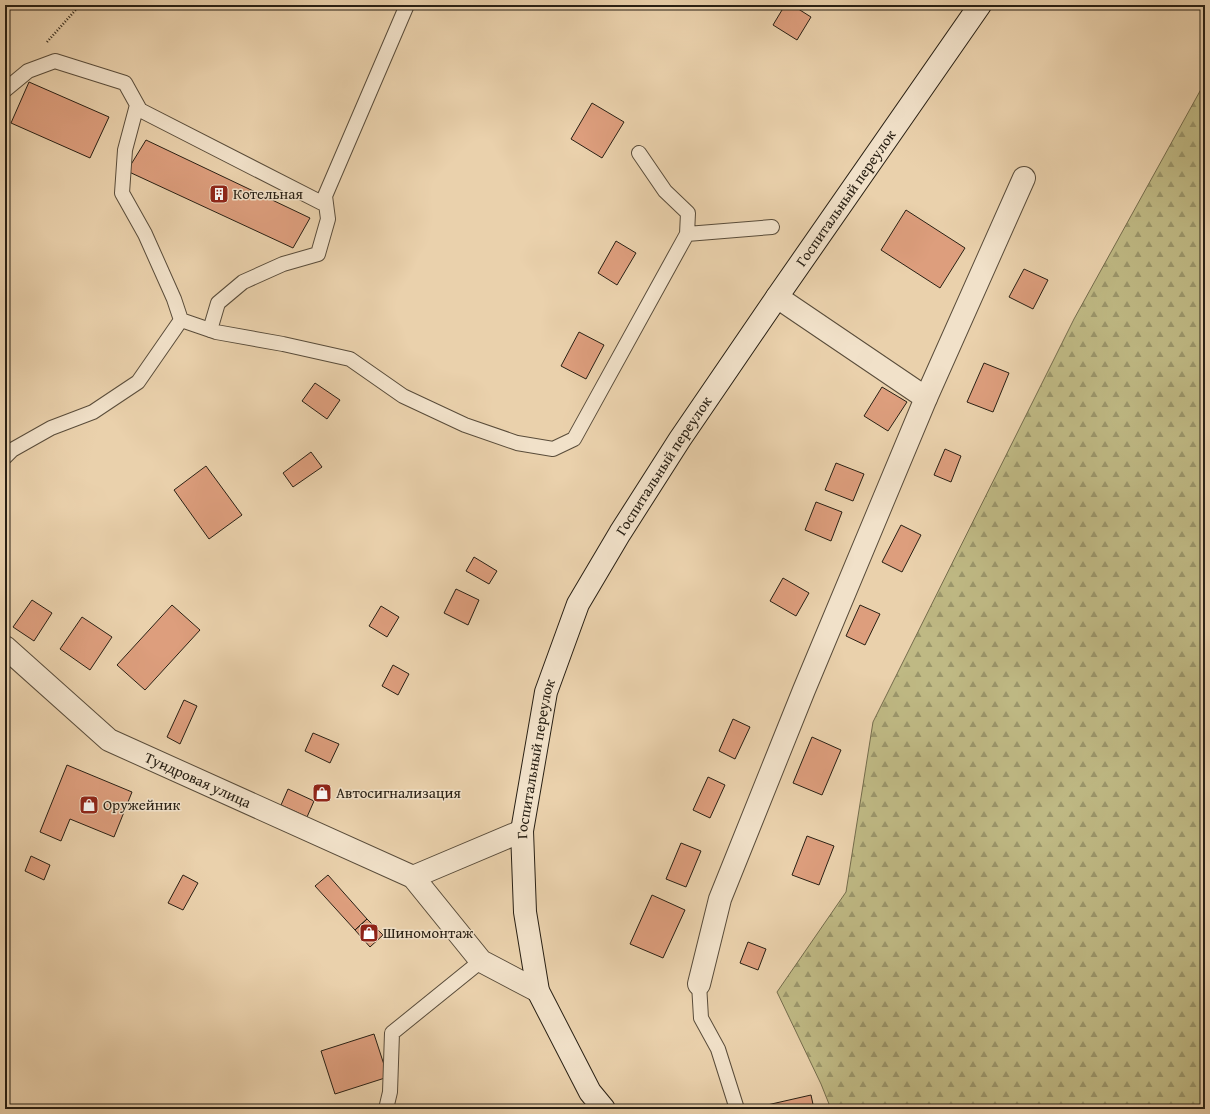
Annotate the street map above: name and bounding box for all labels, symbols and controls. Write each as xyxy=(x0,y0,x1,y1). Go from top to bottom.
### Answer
street label: Госпитальный переулок xyxy=(790,125,900,270)
building icon: Котельная xyxy=(208,183,230,205)
place label: Котельная xyxy=(233,183,303,204)
street label: Госпитальный переулок xyxy=(610,392,716,539)
street label: Госпитальный переулок xyxy=(511,676,560,839)
street label: Тундровая улица xyxy=(142,746,255,813)
shop icon: Автосигнализация xyxy=(311,782,333,804)
place label: Автосигнализация xyxy=(336,782,461,803)
shop icon: Оружейник xyxy=(78,794,100,816)
place label: Оружейник xyxy=(103,794,180,815)
shop icon: Шиномонтаж xyxy=(358,922,380,944)
place label: Шиномонтаж xyxy=(383,922,473,943)

